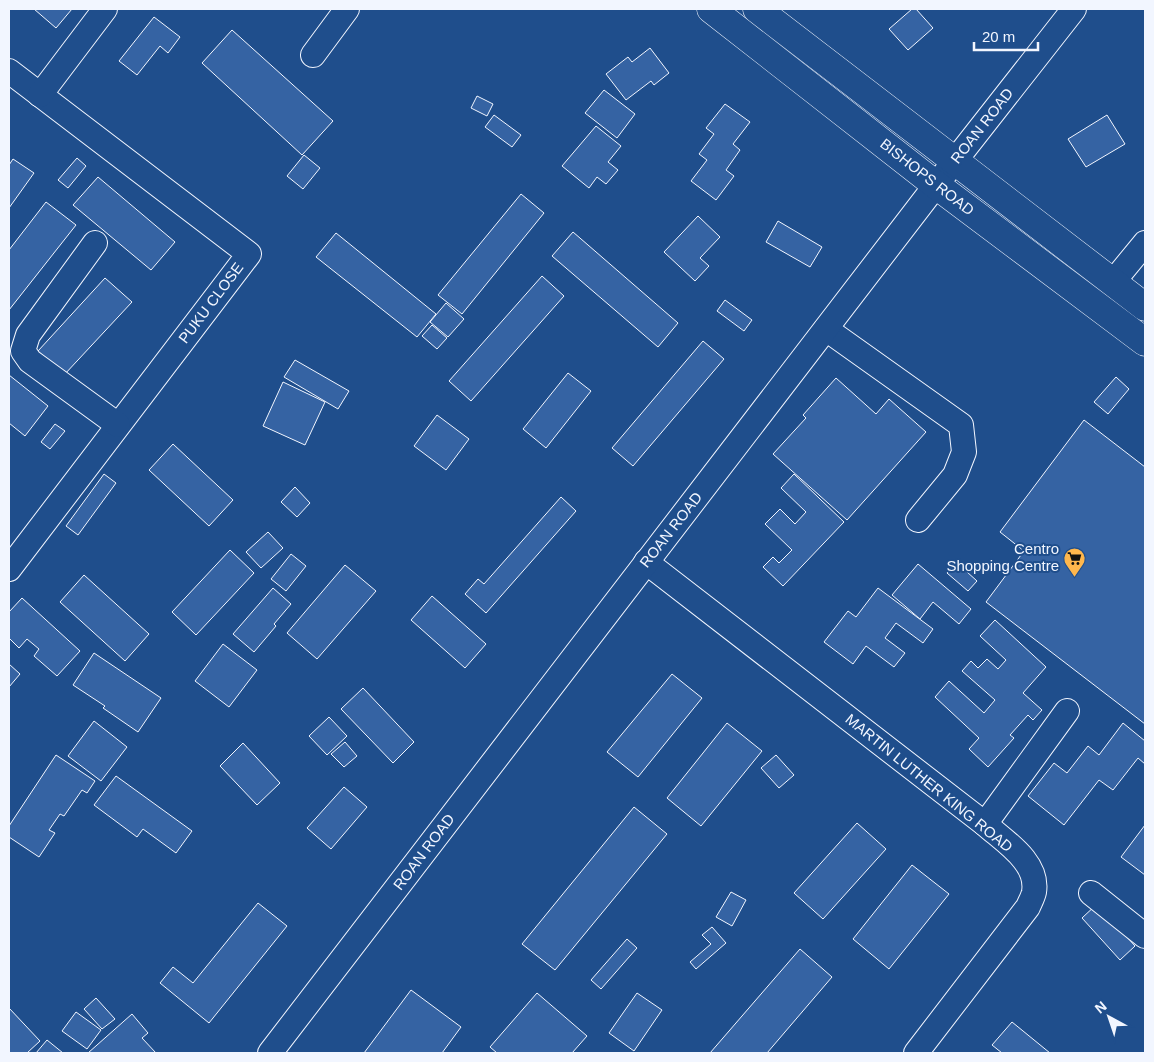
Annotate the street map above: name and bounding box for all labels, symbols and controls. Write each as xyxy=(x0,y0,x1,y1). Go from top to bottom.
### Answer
scale bar xyxy=(974,20,1038,52)
text: 20 m xyxy=(982,28,1015,45)
street label: ROAN ROAD xyxy=(947,85,1016,167)
street label: BISHOPS ROAD xyxy=(877,135,978,219)
street label: PUKU CLOSE xyxy=(175,259,246,346)
street label: ROAN ROAD xyxy=(636,489,705,571)
place label: Centro Shopping Centre xyxy=(946,540,1059,574)
supermarket icon: Centro Shopping Centre xyxy=(1063,546,1087,577)
street label: MARTIN LUTHER KING ROAD xyxy=(842,710,1016,855)
street label: ROAN ROAD xyxy=(389,810,458,893)
north arrow xyxy=(1084,992,1134,1042)
text: N xyxy=(1092,998,1110,1016)

